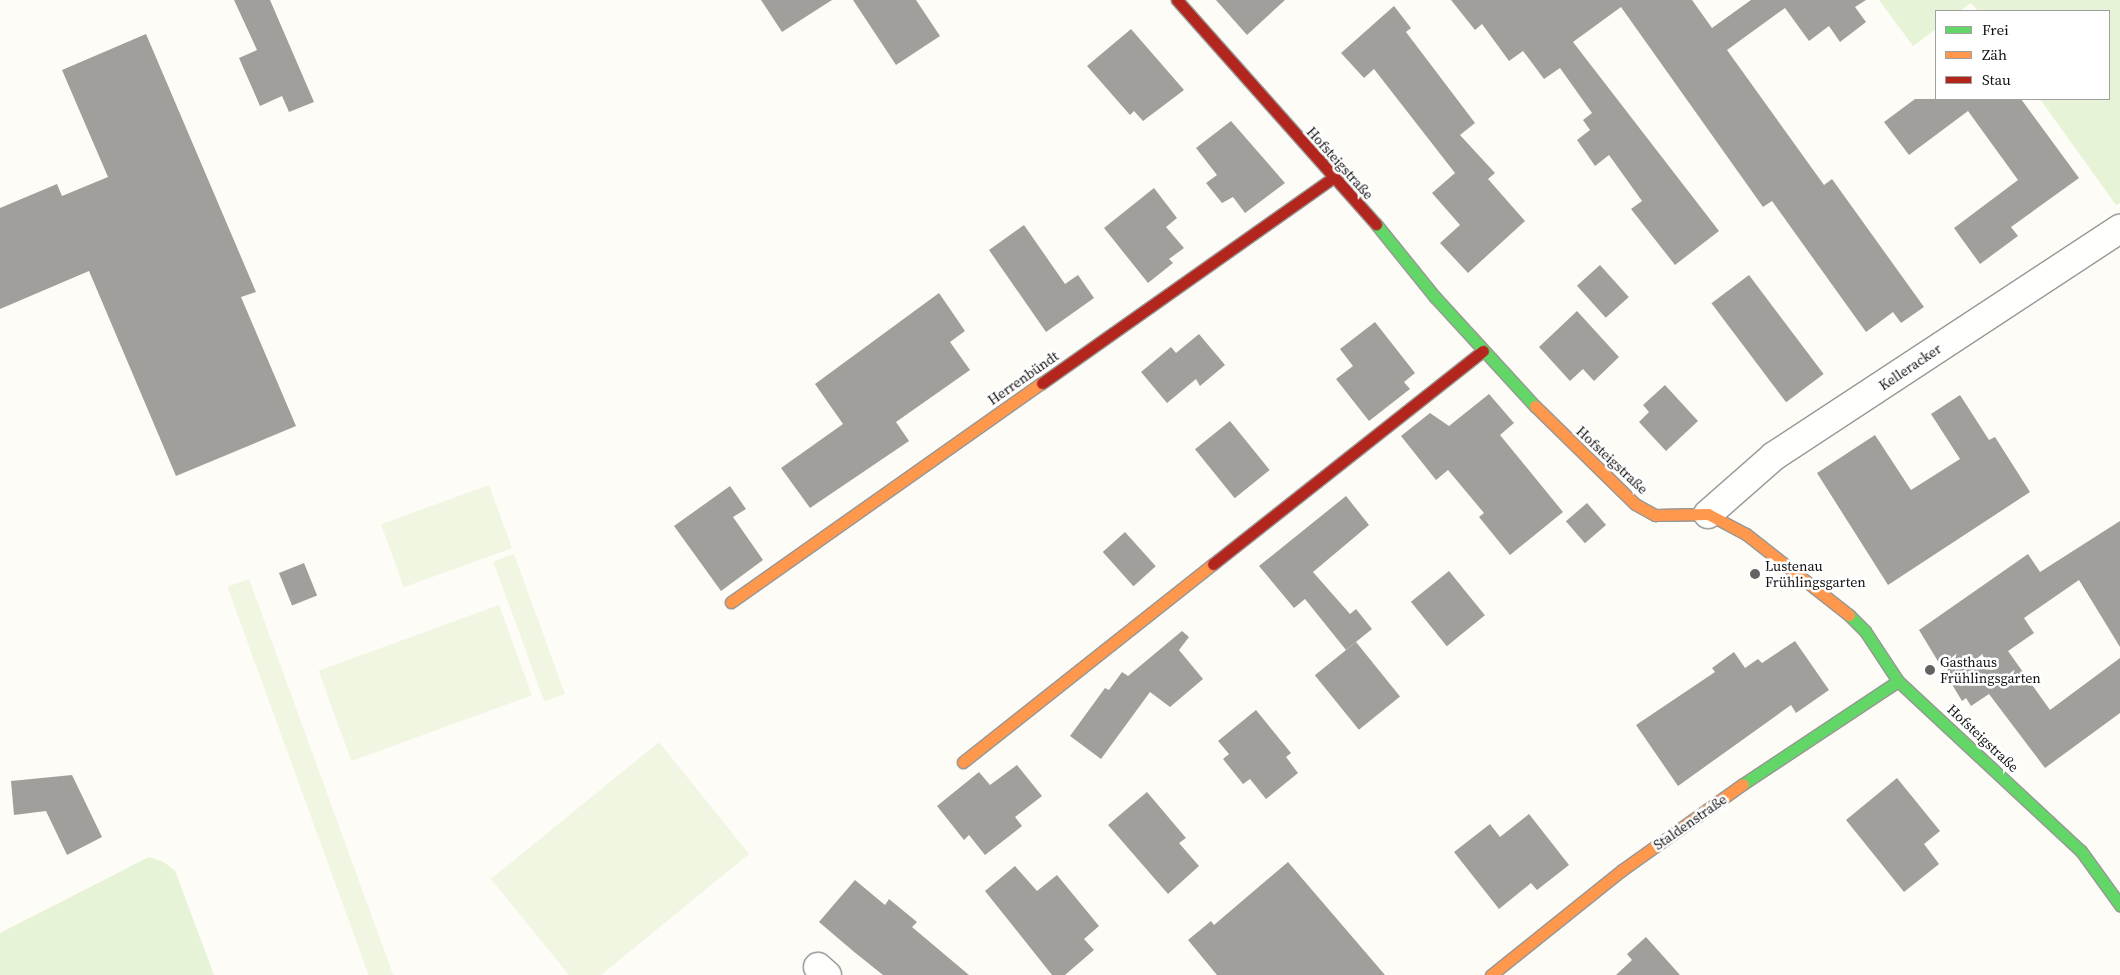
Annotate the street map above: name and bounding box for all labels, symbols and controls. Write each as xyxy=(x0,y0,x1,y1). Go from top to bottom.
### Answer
legend xyxy=(1935,10,2110,100)
text: Frei xyxy=(1982,19,2009,40)
text: Zäh xyxy=(1982,44,2007,65)
text: Stau xyxy=(1982,69,2011,90)
street label: Hofsteigstraße xyxy=(1303,123,1377,203)
street label: Kelleracker xyxy=(1876,340,1944,394)
street label: Herrenbündt xyxy=(984,348,1062,408)
street label: Hofsteigstraße xyxy=(1573,423,1651,497)
place label: Lustenau Frühlingsgarten xyxy=(1765,558,1866,590)
marker: Lustenau Frühlingsgarten xyxy=(1749,568,1761,580)
place label: Gasthaus Frühlingsgarten xyxy=(1940,654,2041,686)
marker: Gasthaus Frühlingsgarten xyxy=(1924,664,1936,676)
street label: Hofsteigstraße xyxy=(1944,701,2022,775)
street label: Staldenstraße xyxy=(1650,791,1730,853)

